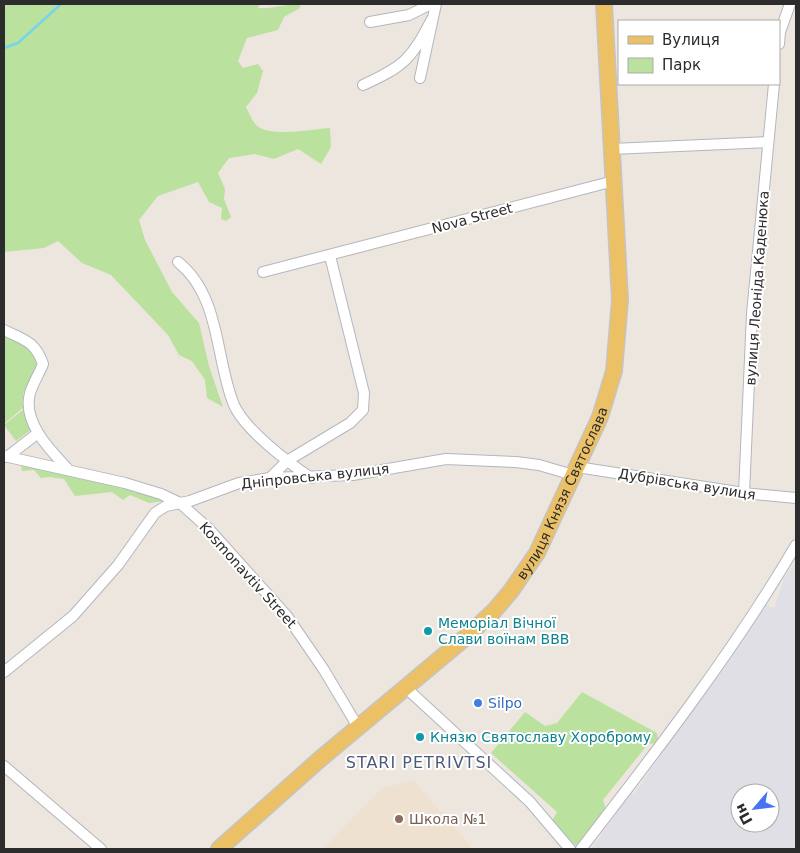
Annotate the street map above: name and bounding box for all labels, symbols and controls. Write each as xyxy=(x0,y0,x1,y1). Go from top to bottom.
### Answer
legend xyxy=(618,20,780,85)
text: Вулиця xyxy=(662,31,720,49)
text: Парк xyxy=(662,56,701,74)
street label: вулиця Леоніда Каденюка xyxy=(742,190,772,386)
street label: Nova Street xyxy=(430,199,515,236)
street label: вулиця Князя Святослава xyxy=(513,405,611,582)
street label: Дніпровська вулиця xyxy=(240,460,390,492)
street label: Дубрівська вулиця xyxy=(617,465,757,503)
street label: Kosmonavtiv Street xyxy=(196,519,300,632)
place label: Меморіал Вічної Слави воїнам ВВВ xyxy=(438,615,569,647)
marker: Меморіал Вічної Слави воїнам ВВВ xyxy=(422,625,434,637)
place label: Silpo xyxy=(488,695,522,711)
marker: Silpo xyxy=(472,697,484,709)
place label: Князю Святославу Хороброму xyxy=(430,729,651,745)
marker: Князю Святославу Хороброму xyxy=(414,731,426,743)
district label: STARI PETRIVTSI xyxy=(346,753,492,772)
north arrow xyxy=(730,783,780,833)
text: Пн xyxy=(731,801,756,827)
place label: Школа №1 xyxy=(409,811,486,827)
marker: Школа №1 xyxy=(393,813,405,825)

